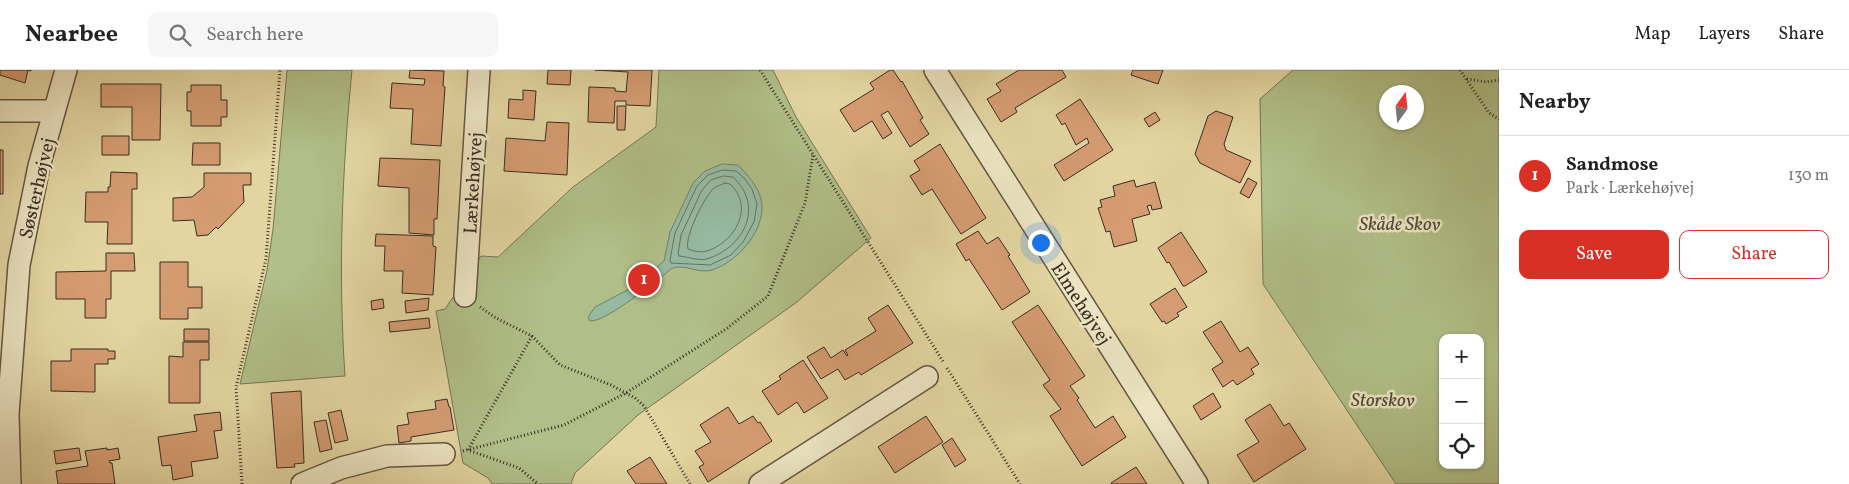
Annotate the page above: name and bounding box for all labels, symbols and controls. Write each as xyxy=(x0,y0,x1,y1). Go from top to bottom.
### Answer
search box xyxy=(148,12,498,57)
text: Nearbee xyxy=(25,18,118,52)
icon: search xyxy=(166,21,194,49)
text: Search here xyxy=(206,22,303,48)
text: Map xyxy=(1634,22,1670,47)
text: Layers xyxy=(1698,22,1750,47)
text: Share xyxy=(1778,22,1824,47)
north arrow xyxy=(1379,85,1424,130)
text: Nearby xyxy=(1519,88,1590,117)
street label: Lærkehøjvej xyxy=(458,131,490,235)
street label: Søsterhøjvej xyxy=(14,135,62,242)
text: Sandmose xyxy=(1566,152,1658,178)
text: 1 xyxy=(1532,165,1538,187)
text: 130 m xyxy=(1788,165,1829,187)
text: Park · Lærkehøjvej xyxy=(1566,178,1694,200)
park label: Skåde Skov xyxy=(1359,212,1441,238)
your location xyxy=(1028,230,1054,256)
button: Save xyxy=(1519,230,1669,279)
button: Share xyxy=(1679,230,1829,279)
street label: Elmehøjvej xyxy=(1044,258,1117,351)
pin: 1 xyxy=(628,261,660,299)
map controls xyxy=(1439,334,1484,469)
button: + xyxy=(1439,334,1484,379)
button: − xyxy=(1439,379,1484,424)
park label: Storskov xyxy=(1351,388,1415,414)
button: locate xyxy=(1439,424,1484,469)

